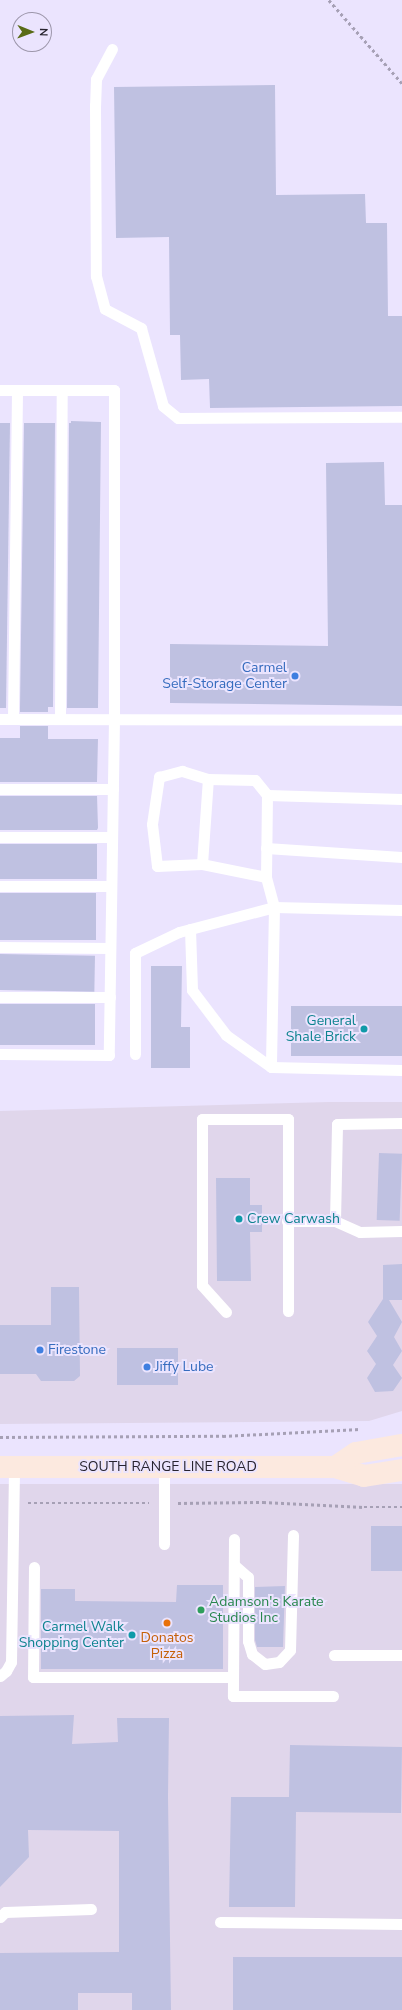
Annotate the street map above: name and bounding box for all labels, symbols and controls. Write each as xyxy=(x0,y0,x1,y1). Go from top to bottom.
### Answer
north arrow xyxy=(12,12,52,52)
text: N xyxy=(36,28,51,36)
place label: Carmel Self-Storage Center xyxy=(162,660,287,692)
marker: Carmel Self-Storage Center xyxy=(290,671,300,681)
place label: General Shale Brick xyxy=(286,1013,356,1046)
marker: General Shale Brick xyxy=(359,1024,369,1034)
place label: Crew Carwash xyxy=(247,1211,340,1227)
marker: Crew Carwash xyxy=(234,1214,244,1224)
place label: Firestone xyxy=(48,1342,106,1358)
marker: Firestone xyxy=(35,1345,45,1355)
place label: Jiffy Lube xyxy=(155,1359,213,1375)
marker: Jiffy Lube xyxy=(142,1362,152,1372)
street label: SOUTH RANGE LINE ROAD xyxy=(79,1459,257,1475)
place label: Adamson's Karate Studios Inc xyxy=(209,1594,323,1626)
marker: Adamson's Karate Studios Inc xyxy=(196,1605,206,1615)
marker: Donatos Pizza xyxy=(162,1618,172,1628)
place label: Carmel Walk Shopping Center xyxy=(19,1619,124,1652)
marker: Carmel Walk Shopping Center xyxy=(127,1630,137,1640)
place label: Donatos Pizza xyxy=(141,1630,193,1662)

